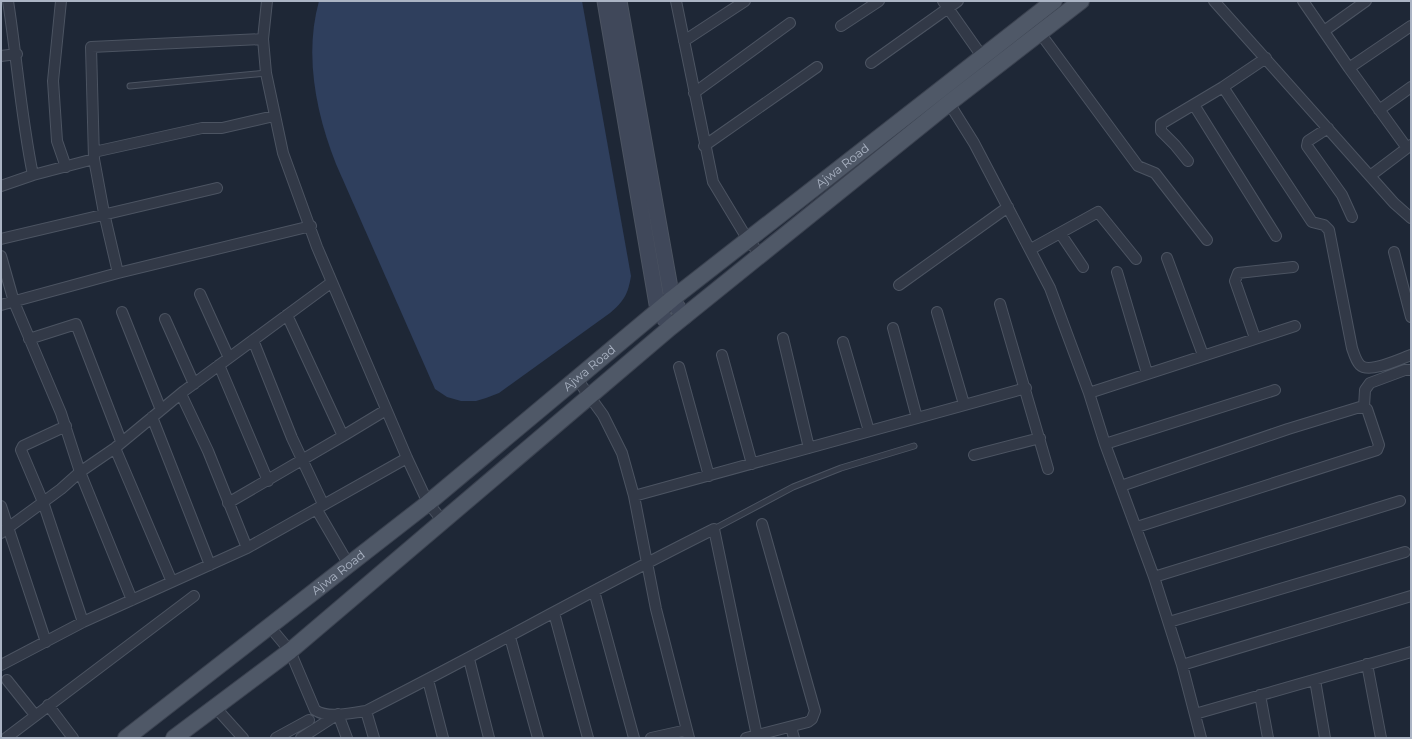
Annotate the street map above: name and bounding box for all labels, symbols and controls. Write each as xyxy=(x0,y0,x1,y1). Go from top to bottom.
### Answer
street label: Ajwa Road xyxy=(812,140,872,191)
street label: Ajwa Road xyxy=(560,341,618,394)
street label: Ajwa Road xyxy=(308,547,368,598)

